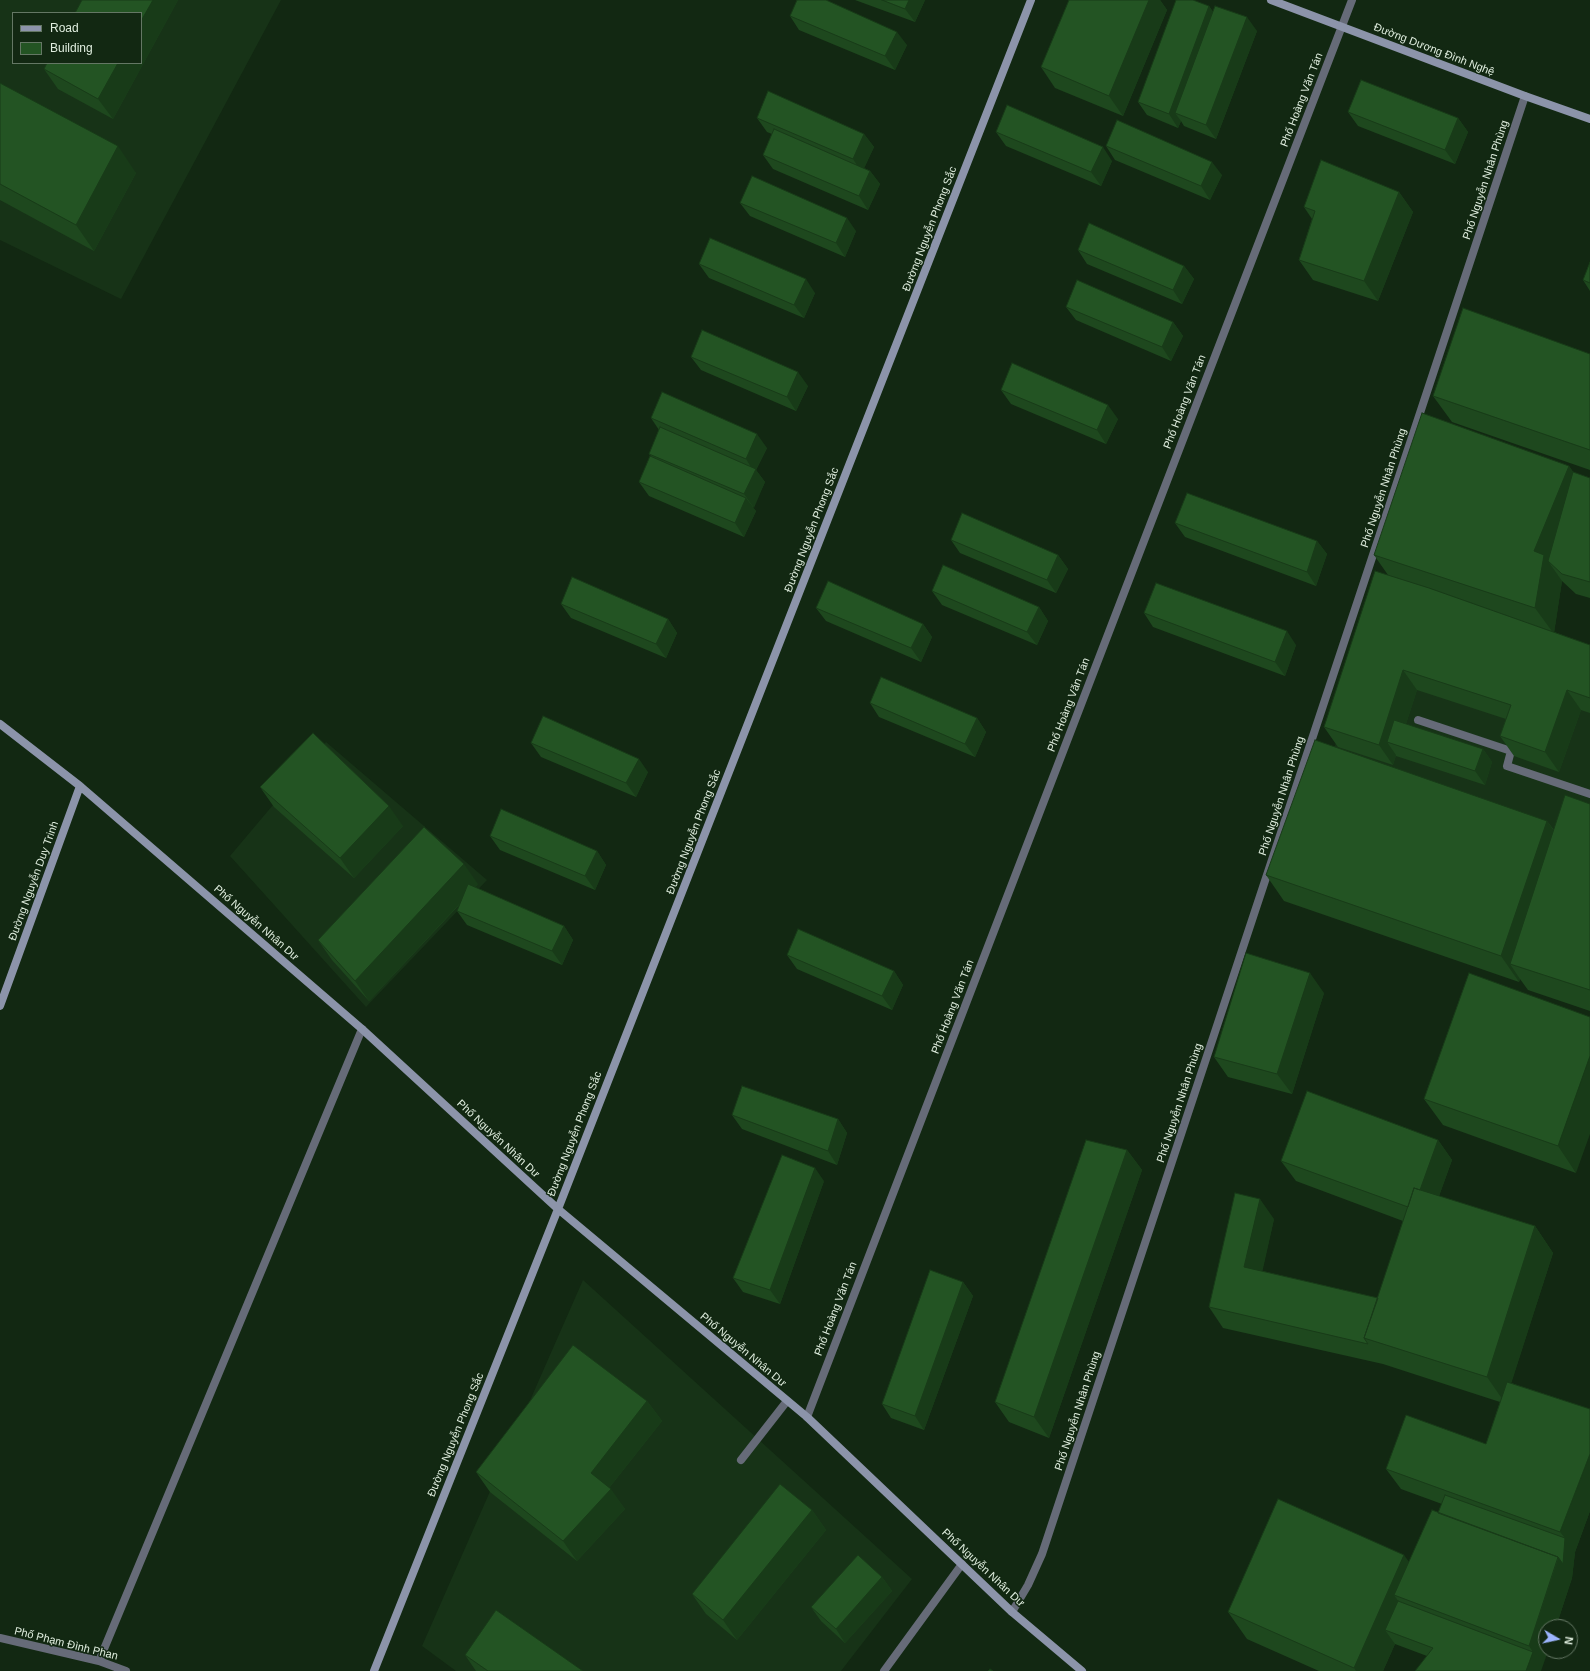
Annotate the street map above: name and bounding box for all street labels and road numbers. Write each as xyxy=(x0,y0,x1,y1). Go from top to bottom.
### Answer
street label: Đường Dương Đình Nghệ xyxy=(1372,21,1496,79)
street label: Phố Hoàng Văn Tán xyxy=(1278,51,1326,149)
street label: Phố Nguyễn Nhân Phùng xyxy=(1460,119,1512,241)
street label: Đường Nguyễn Phong Sắc xyxy=(900,165,960,293)
street label: Phố Hoàng Văn Tán xyxy=(1161,353,1209,451)
street label: Phố Nguyễn Nhân Phùng xyxy=(1358,427,1410,549)
street label: Đường Nguyễn Phong Sắc xyxy=(782,466,842,594)
street label: Phố Hoàng Văn Tán xyxy=(1045,656,1093,754)
street label: Phố Nguyễn Nhân Phùng xyxy=(1256,735,1308,857)
street label: Đường Nguyễn Phong Sắc xyxy=(664,768,724,896)
street label: Đường Nguyễn Duy Trinh xyxy=(6,820,62,942)
street label: Phố Nguyễn Nhân Dư xyxy=(211,883,301,963)
street label: Phố Hoàng Văn Tán xyxy=(929,958,977,1056)
street label: Phố Nguyễn Nhân Phùng xyxy=(1154,1042,1206,1164)
street label: Đường Nguyễn Phong Sắc xyxy=(545,1070,605,1198)
street label: Phố Nguyễn Nhân Dư xyxy=(454,1097,542,1181)
street label: Phố Hoàng Văn Tán xyxy=(812,1260,860,1358)
street label: Phố Nguyễn Nhân Dư xyxy=(697,1310,789,1390)
street label: Phố Nguyễn Nhân Phùng xyxy=(1052,1350,1104,1472)
street label: Đường Nguyễn Phong Sắc xyxy=(425,1371,487,1499)
street label: Phố Nguyễn Nhân Dư xyxy=(939,1526,1027,1610)
street label: Phố Phạm Đình Phan xyxy=(13,1625,119,1663)

